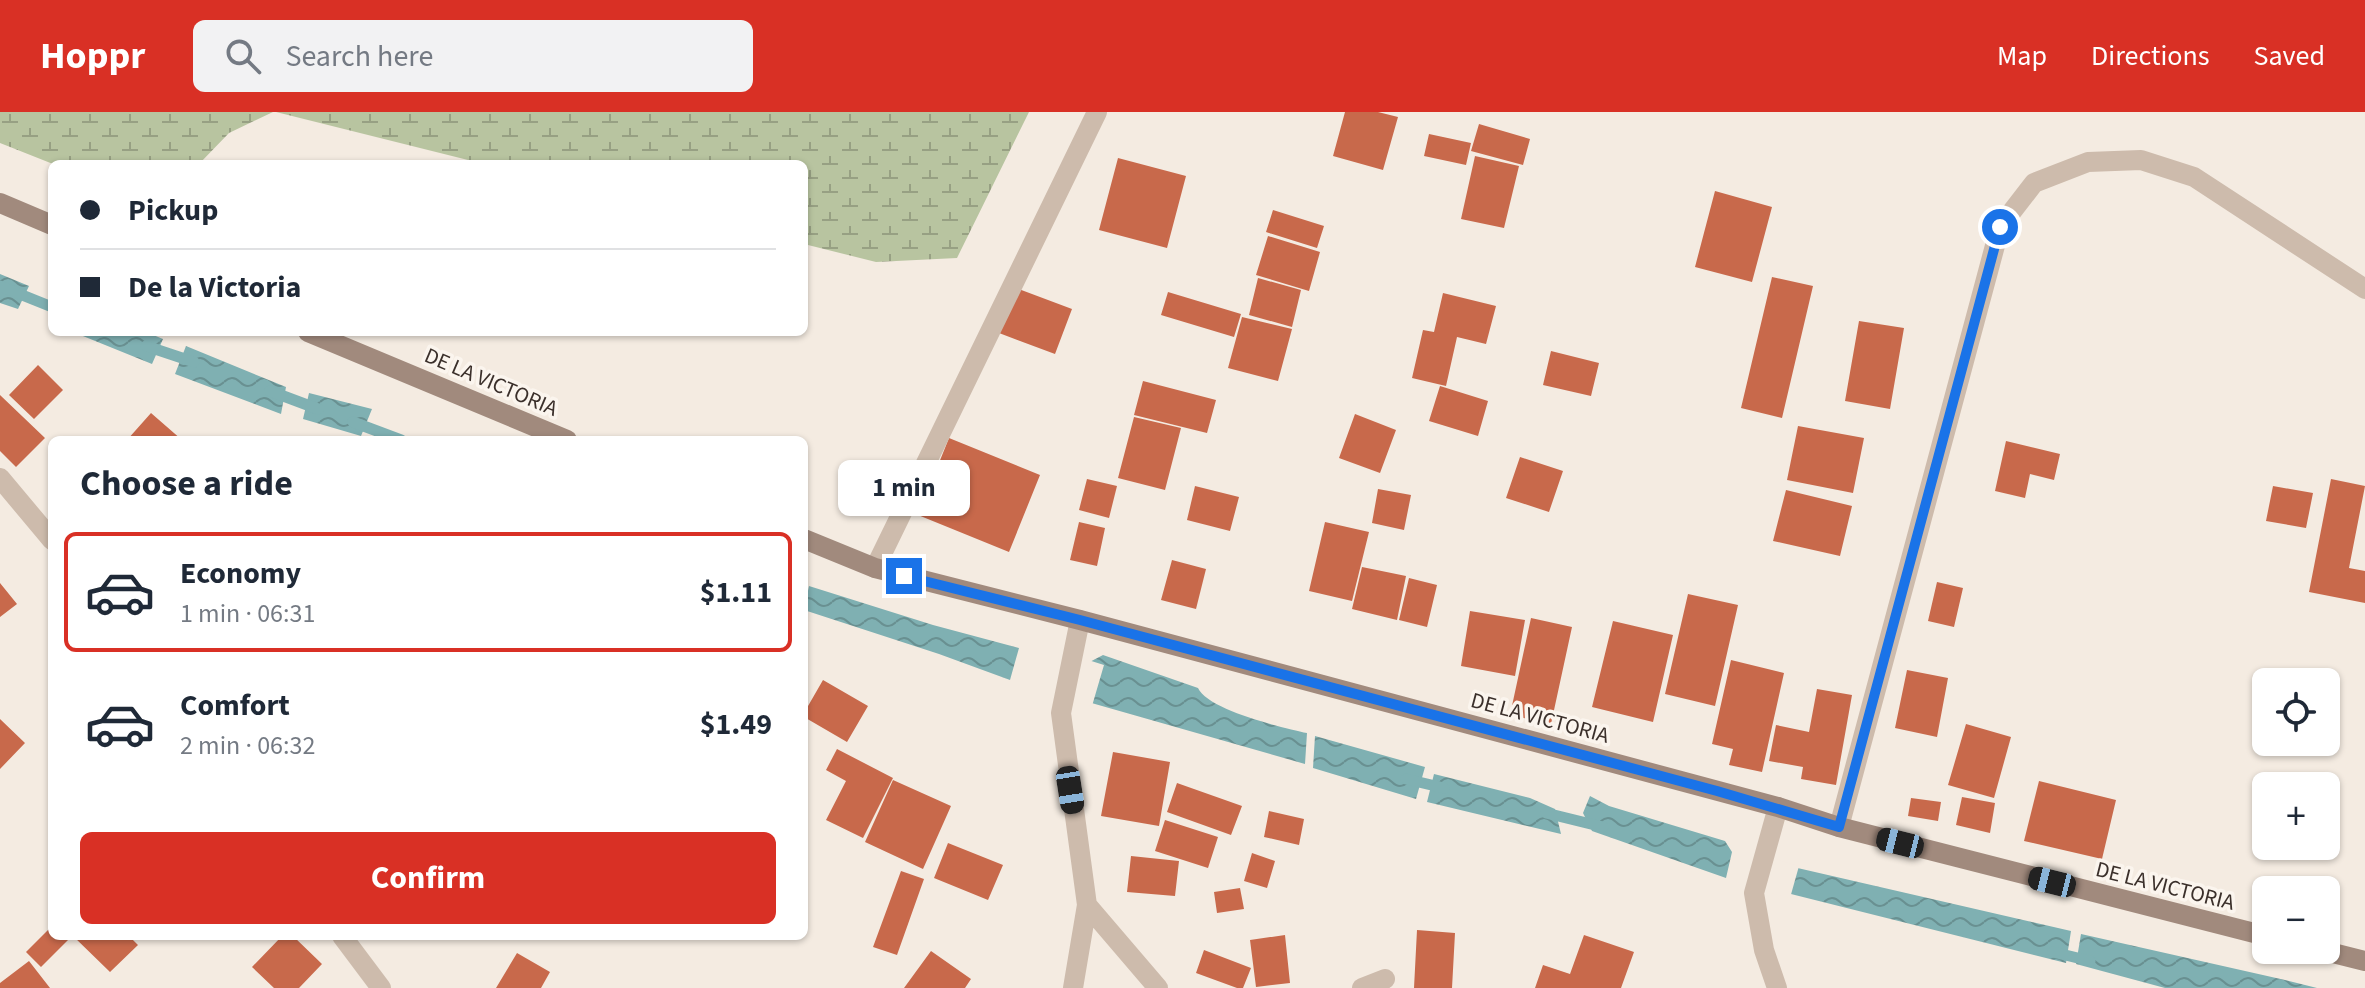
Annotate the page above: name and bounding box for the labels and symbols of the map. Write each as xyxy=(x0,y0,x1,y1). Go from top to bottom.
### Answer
route start xyxy=(1982,209,2018,245)
street label: DE LA VICTORIA xyxy=(419,340,563,424)
callout: 1 min xyxy=(838,460,970,516)
route end xyxy=(886,558,922,594)
street label: DE LA VICTORIA xyxy=(1467,684,1613,752)
car xyxy=(1054,764,1086,816)
car xyxy=(1874,826,1926,860)
street label: DE LA VICTORIA xyxy=(2092,853,2238,919)
car xyxy=(2026,865,2078,899)

